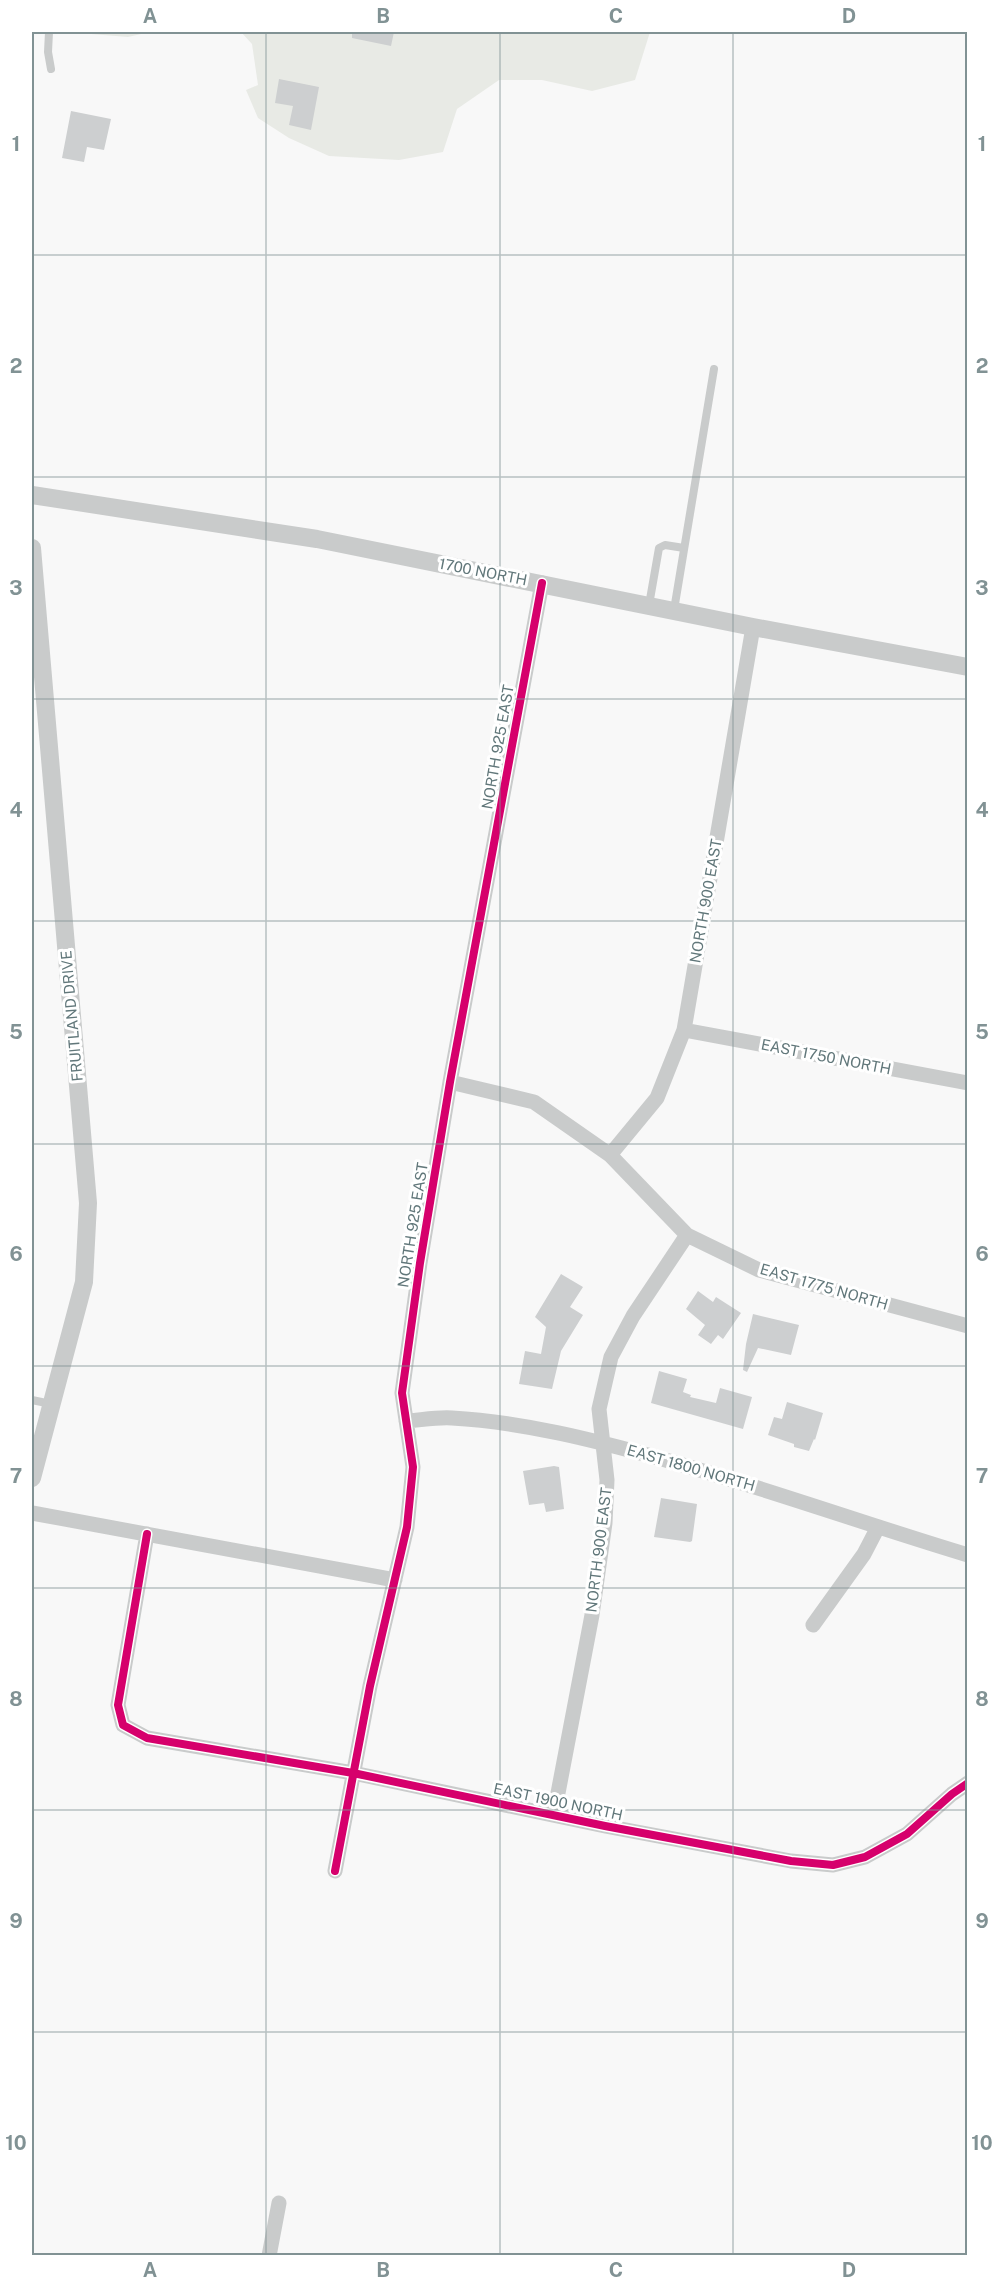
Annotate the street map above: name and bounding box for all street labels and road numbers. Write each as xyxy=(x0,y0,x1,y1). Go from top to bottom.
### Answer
street label: 1700 NORTH xyxy=(438,555,529,588)
street label: NORTH 925 EAST xyxy=(478,683,517,811)
street label: NORTH 900 EAST xyxy=(686,837,725,964)
street label: FRUITLAND DRIVE xyxy=(57,950,86,1082)
street label: EAST 1750 NORTH xyxy=(760,1036,893,1077)
street label: NORTH 925 EAST xyxy=(394,1161,431,1289)
street label: EAST 1775 NORTH xyxy=(758,1260,890,1313)
street label: EAST 1800 NORTH xyxy=(625,1441,757,1494)
street label: NORTH 900 EAST xyxy=(582,1486,615,1613)
street label: EAST 1900 NORTH xyxy=(492,1779,624,1824)

